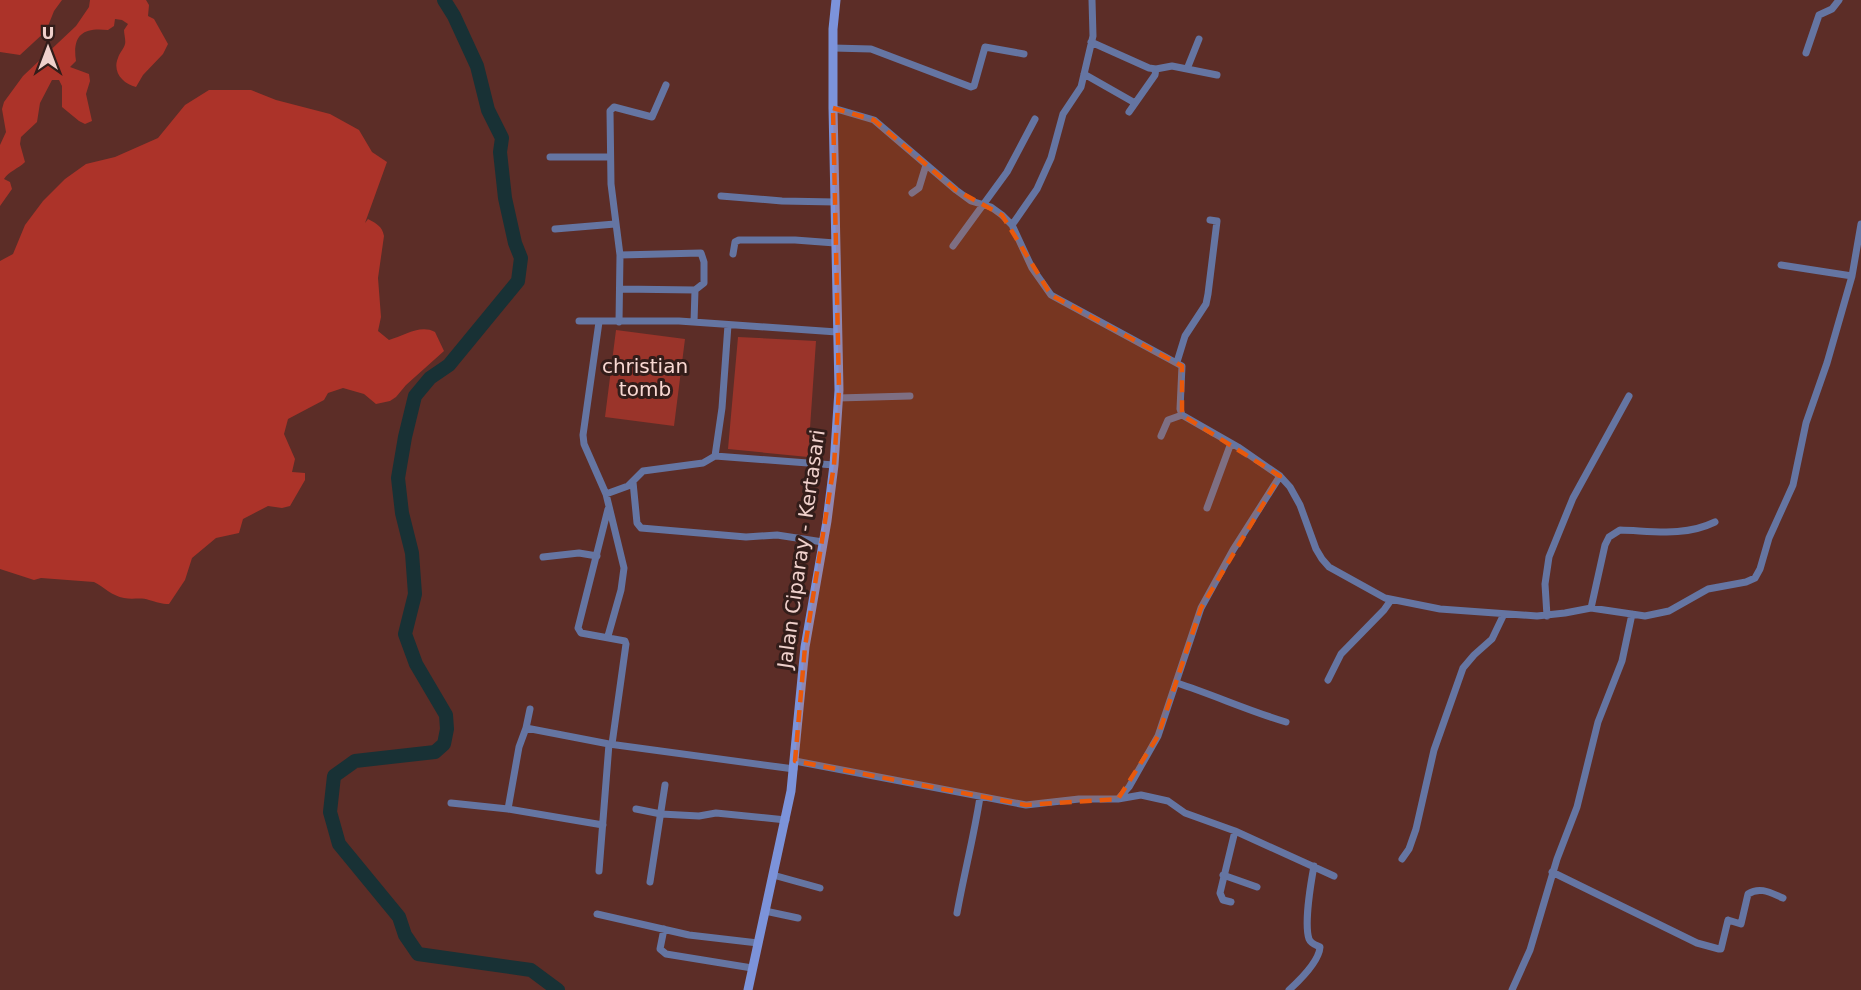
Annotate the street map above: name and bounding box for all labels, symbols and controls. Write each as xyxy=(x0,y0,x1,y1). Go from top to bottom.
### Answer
north arrow xyxy=(18,18,78,78)
text: U xyxy=(42,24,55,43)
park label: christian tomb xyxy=(602,354,688,401)
street label: Jalan Ciparay - Kertasari xyxy=(772,428,830,672)

